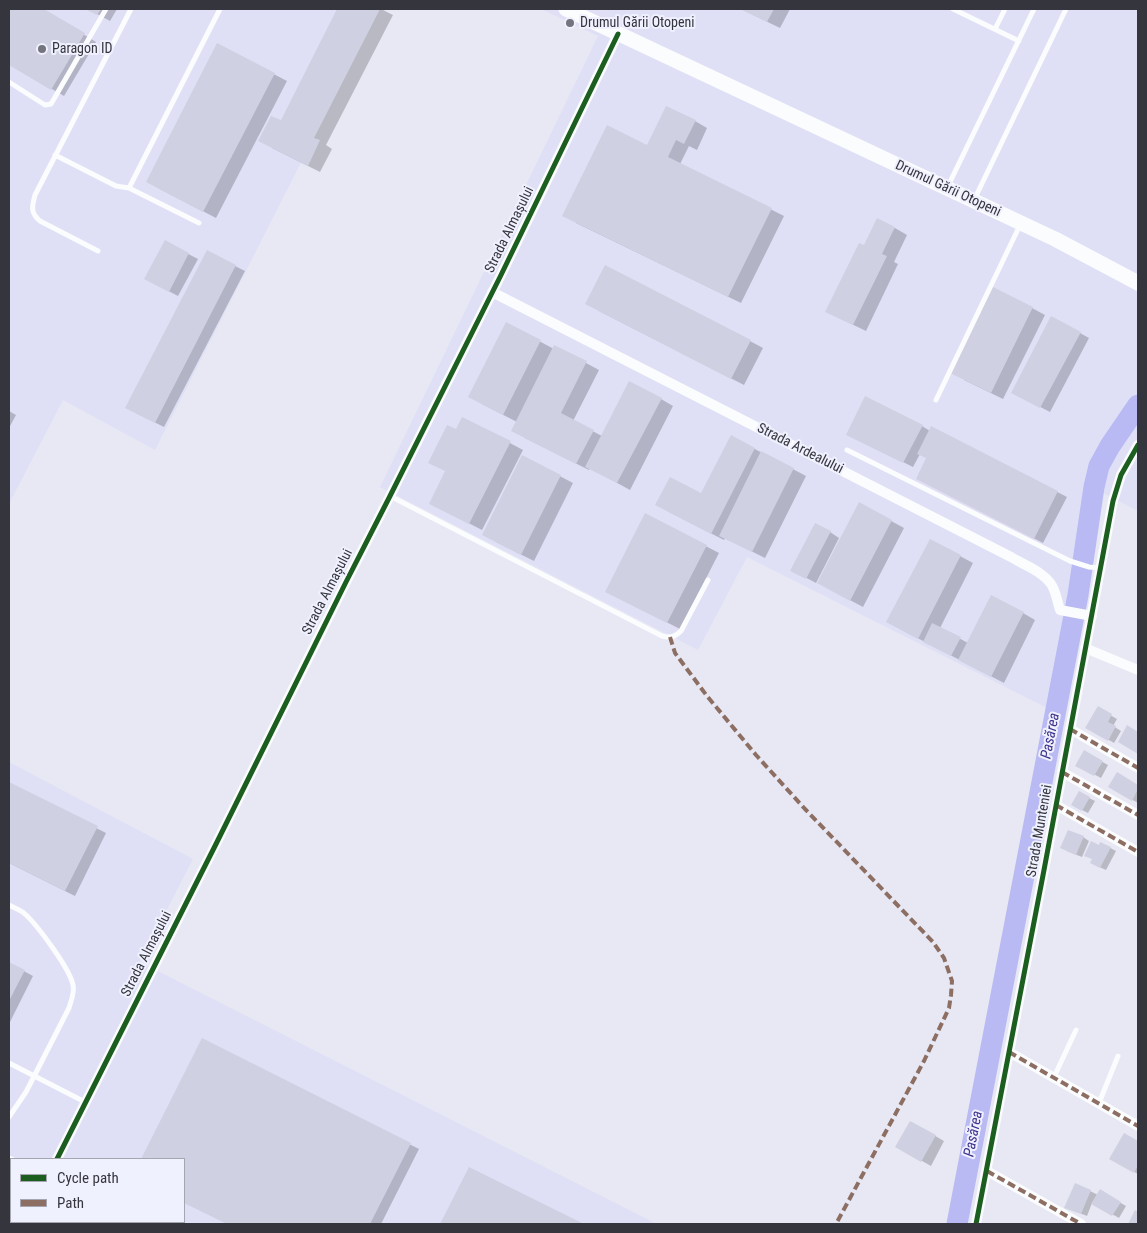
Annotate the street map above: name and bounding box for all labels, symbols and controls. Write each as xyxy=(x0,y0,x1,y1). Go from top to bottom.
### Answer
place label: Drumul Gării Otopeni xyxy=(580,15,695,31)
marker: Drumul Gării Otopeni xyxy=(564,17,576,29)
place label: Paragon ID xyxy=(52,41,113,57)
marker: Paragon ID xyxy=(36,43,48,55)
street label: Drumul Gării Otopeni xyxy=(893,157,1003,221)
street label: Strada Almașului xyxy=(482,184,538,276)
street label: Strada Ardealului xyxy=(754,420,846,478)
street label: Strada Almașului xyxy=(299,546,357,638)
water label: Pasărea xyxy=(1038,711,1064,761)
street label: Strada Munteniei xyxy=(1024,783,1056,879)
street label: Strada Almașului xyxy=(118,908,176,1000)
water label: Pasărea xyxy=(961,1109,987,1159)
legend xyxy=(10,1158,185,1223)
text: Cycle path xyxy=(57,1169,119,1187)
text: Path xyxy=(57,1194,84,1212)

